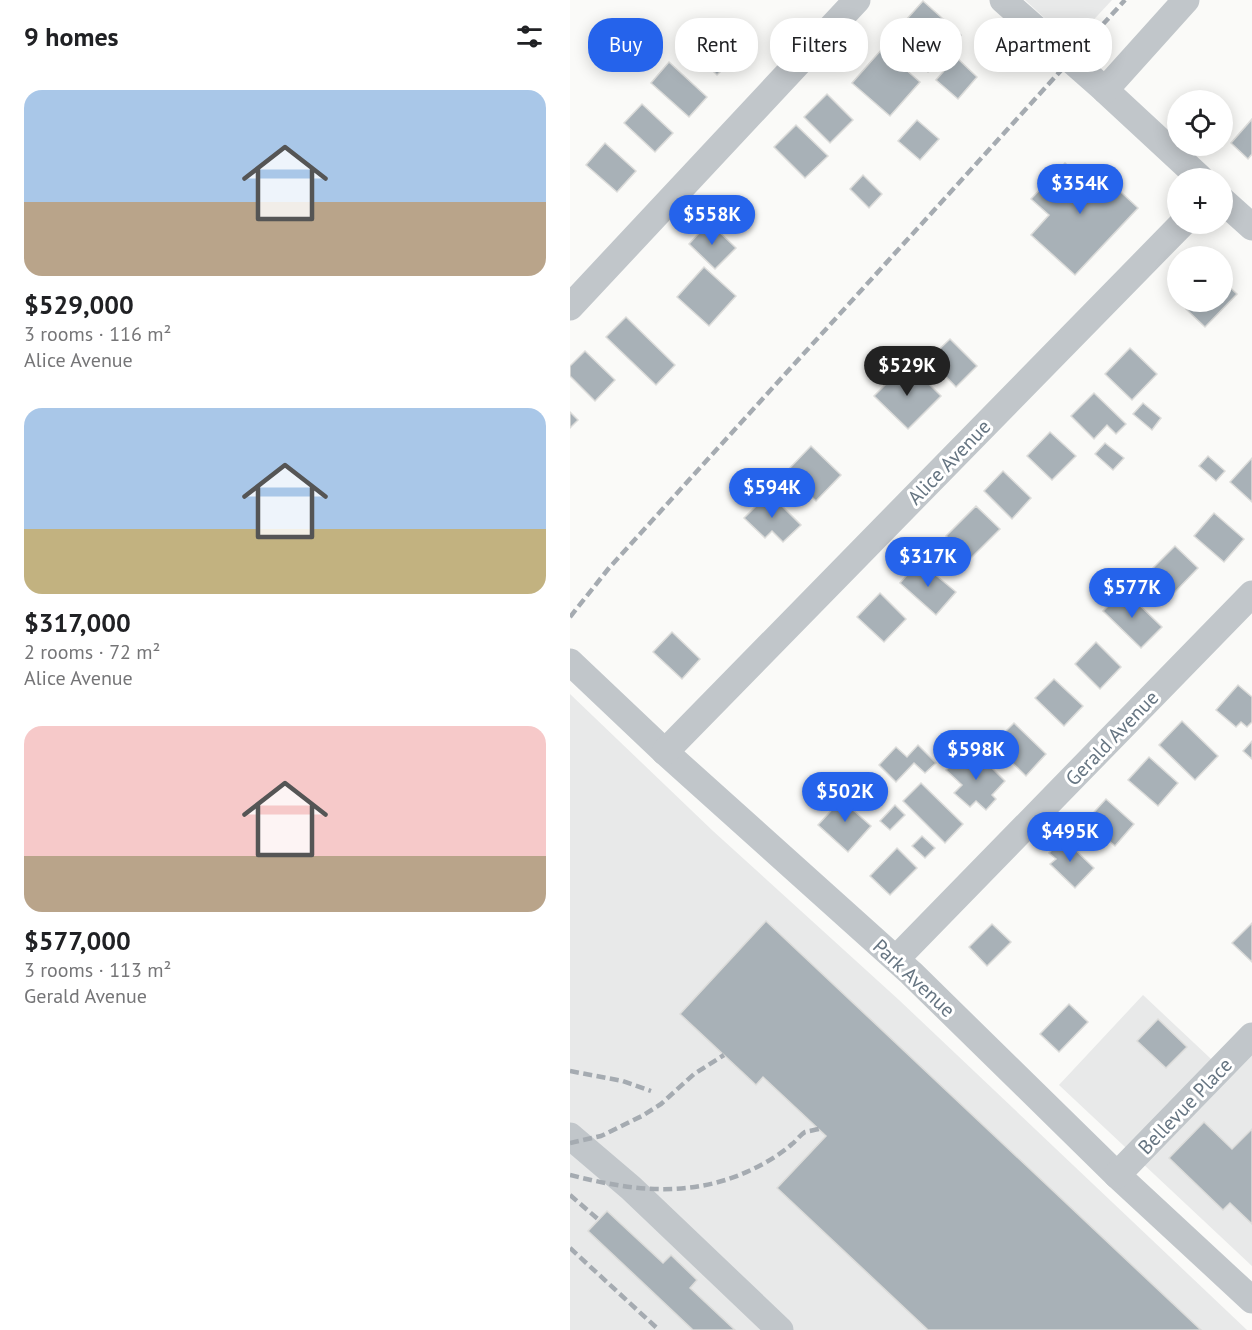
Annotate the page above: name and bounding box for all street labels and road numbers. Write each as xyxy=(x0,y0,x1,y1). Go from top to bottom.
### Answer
street label: Alice Avenue xyxy=(902,414,996,510)
street label: Gerald Avenue xyxy=(1060,685,1164,791)
street label: Park Avenue xyxy=(867,933,961,1023)
street label: Bellevue Place xyxy=(1132,1052,1238,1160)

